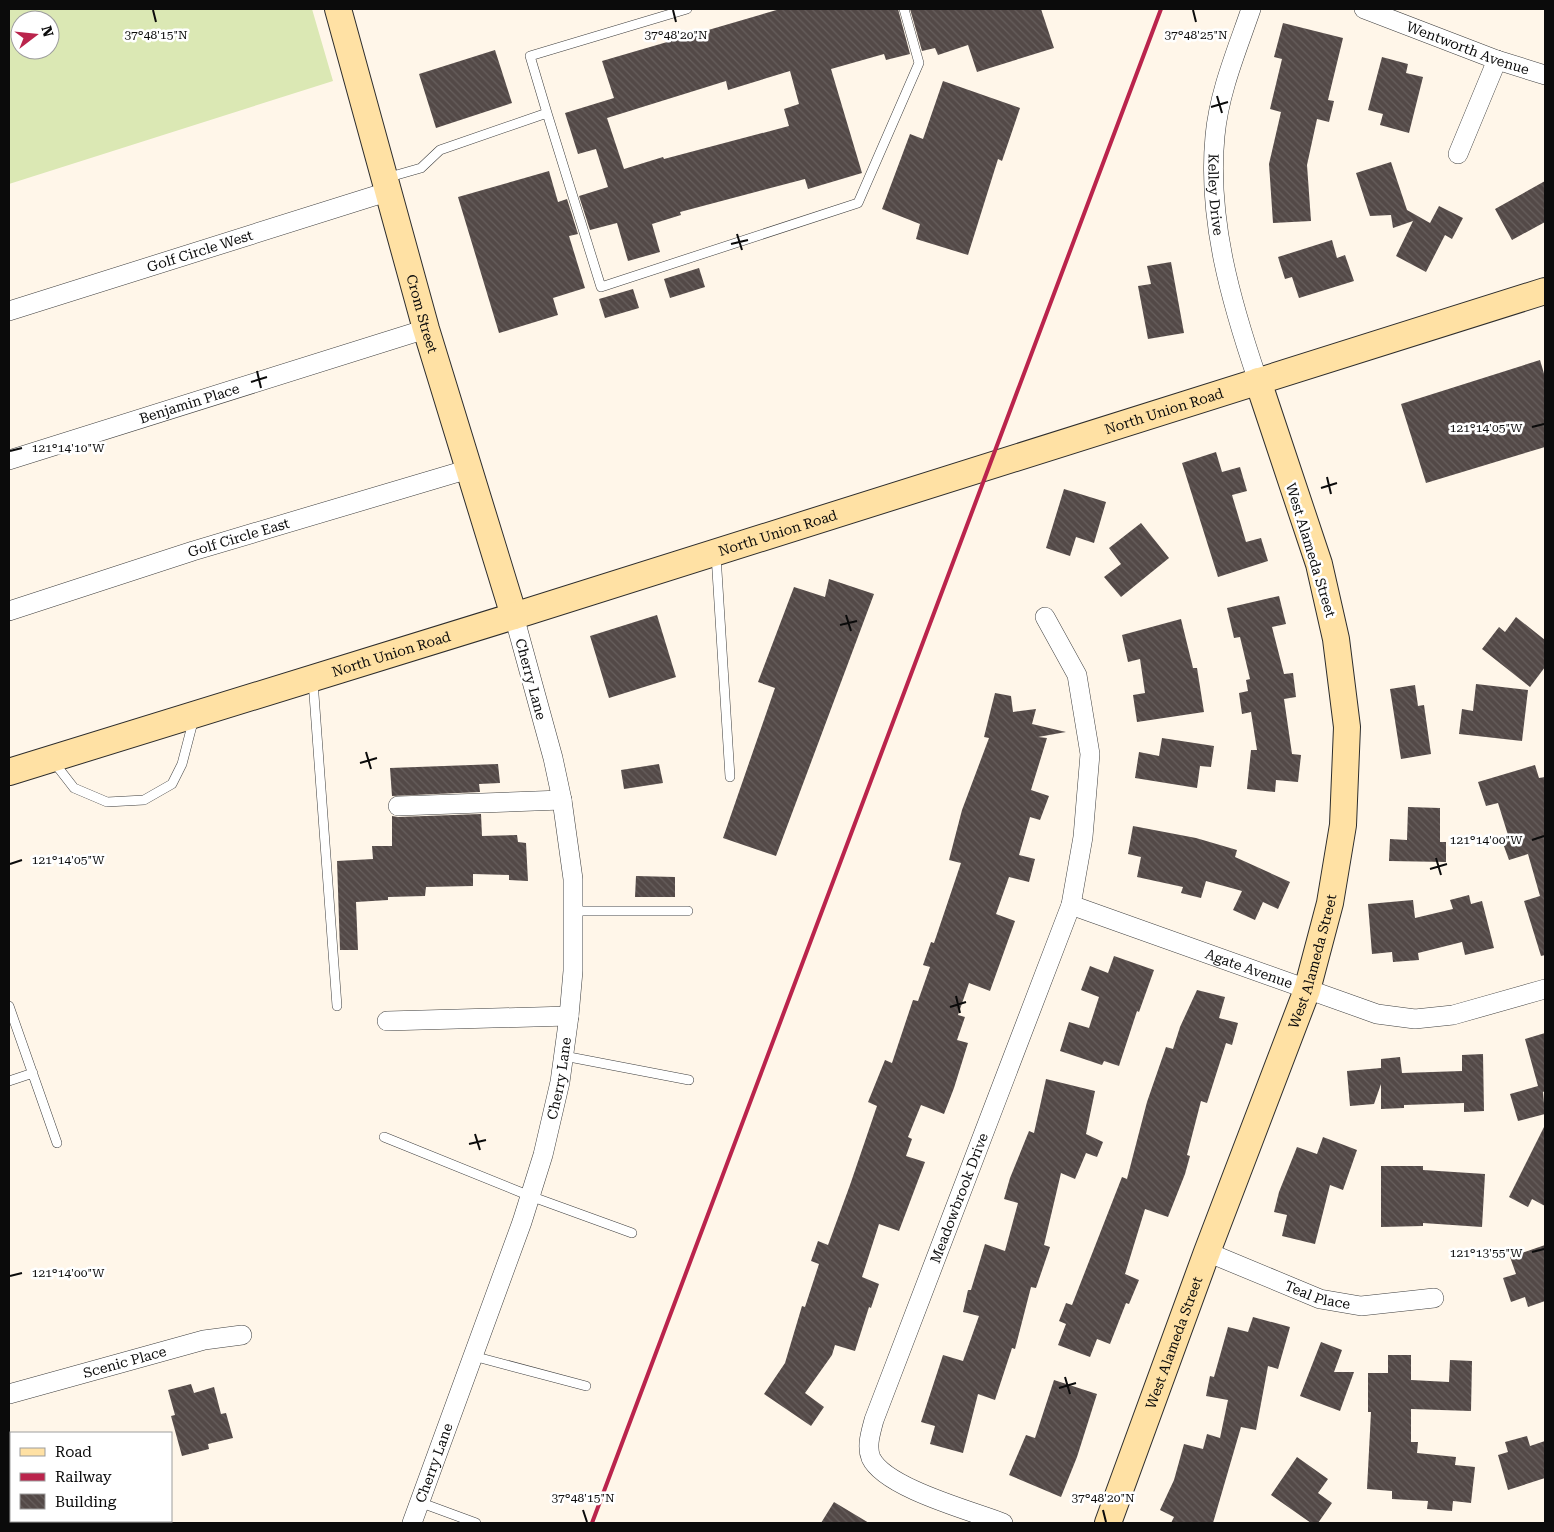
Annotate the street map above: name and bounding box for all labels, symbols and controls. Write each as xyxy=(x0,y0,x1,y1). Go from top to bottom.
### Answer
north arrow xyxy=(10,10,60,60)
street label: Wentworth Avenue xyxy=(1404,18,1532,78)
text: N xyxy=(38,24,57,39)
text: 37°48'15"N xyxy=(124,28,188,42)
text: 37°48'20"N xyxy=(644,28,708,42)
text: 37°48'25"N xyxy=(1164,28,1228,42)
street label: Kelley Drive xyxy=(1205,153,1227,237)
street label: Golf Circle West xyxy=(145,227,255,275)
street label: Crom Street xyxy=(403,273,441,355)
street label: Benjamin Place xyxy=(137,380,242,427)
street label: North Union Road xyxy=(1103,385,1225,437)
text: 121°14'05"W xyxy=(1450,421,1523,435)
text: 121°14'10"W xyxy=(32,441,105,455)
street label: West Alameda Street xyxy=(1283,481,1339,619)
street label: North Union Road xyxy=(716,507,839,559)
street label: Golf Circle East xyxy=(186,515,291,560)
street label: North Union Road xyxy=(330,628,453,680)
street label: Cherry Lane xyxy=(512,637,550,722)
text: 121°14'00"W xyxy=(1450,833,1523,847)
text: 121°14'05"W xyxy=(32,853,105,867)
street label: West Alameda Street xyxy=(1285,893,1339,1031)
street label: Agate Avenue xyxy=(1203,946,1295,991)
street label: Cherry Lane xyxy=(543,1036,574,1121)
street label: Meadowbrook Drive xyxy=(927,1130,991,1265)
text: 121°13'55"W xyxy=(1450,1246,1523,1260)
text: 121°14'00"W xyxy=(32,1266,105,1280)
street label: West Alameda Street xyxy=(1142,1274,1205,1411)
street label: Teal Place xyxy=(1283,1277,1352,1312)
street label: Scenic Place xyxy=(81,1343,168,1381)
street label: Cherry Lane xyxy=(412,1421,456,1505)
legend xyxy=(10,1432,172,1522)
text: Road xyxy=(55,1443,92,1461)
text: Railway xyxy=(55,1468,112,1486)
text: 37°48'15"N xyxy=(551,1491,615,1505)
text: 37°48'20"N xyxy=(1071,1491,1135,1505)
text: Building xyxy=(55,1493,117,1511)

